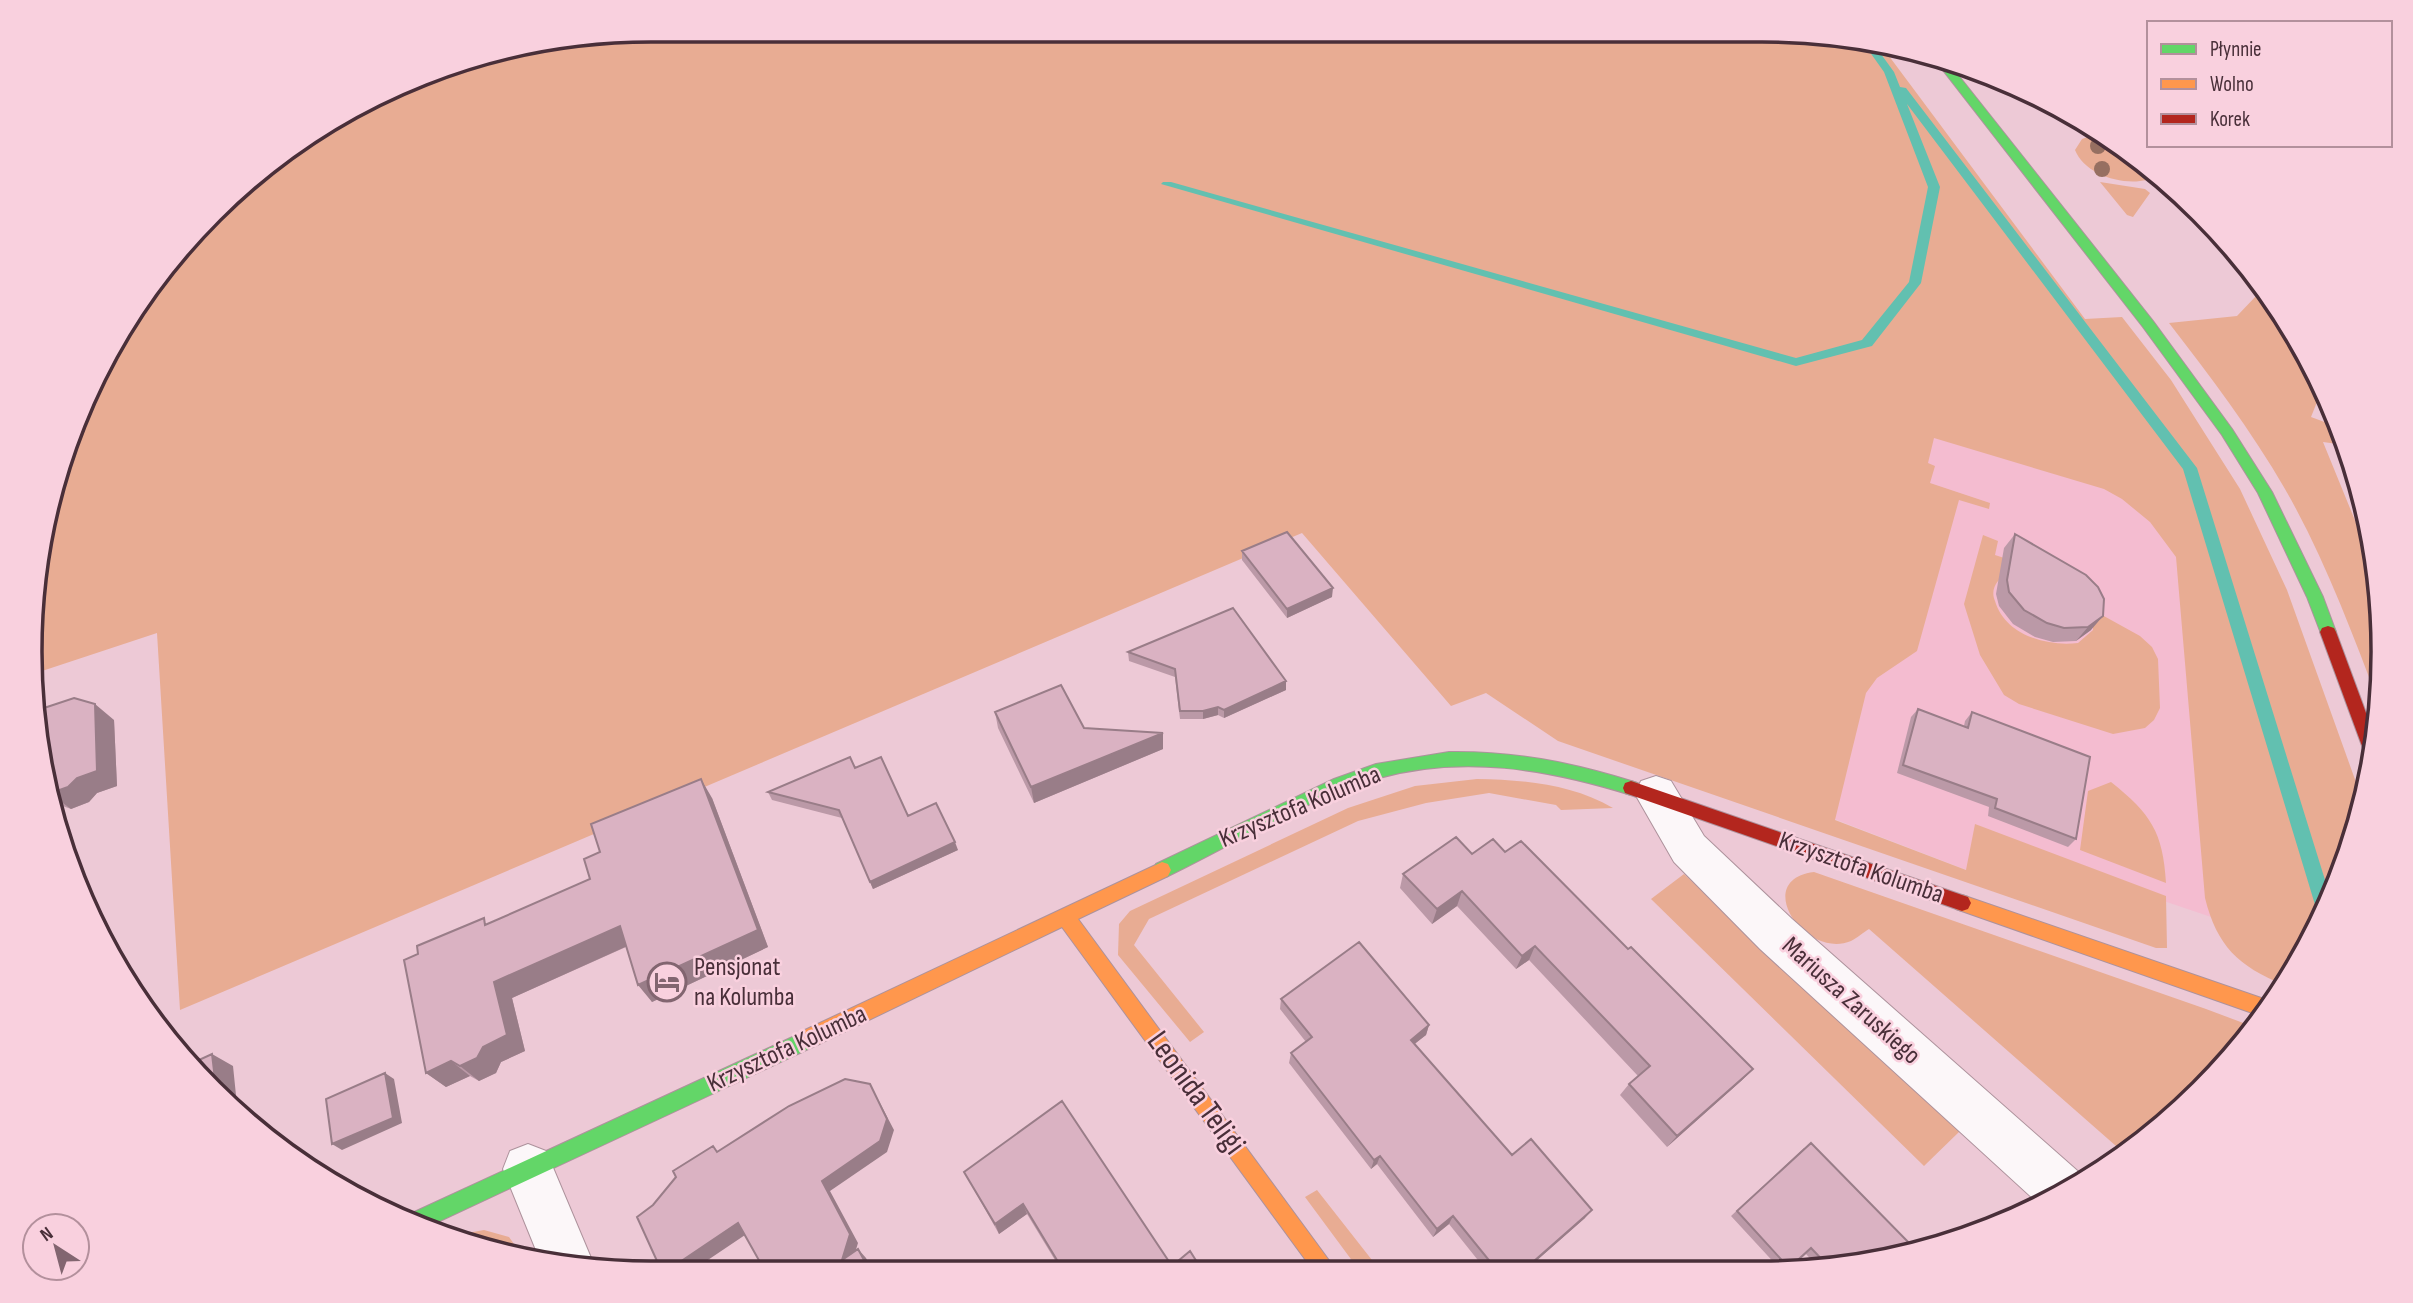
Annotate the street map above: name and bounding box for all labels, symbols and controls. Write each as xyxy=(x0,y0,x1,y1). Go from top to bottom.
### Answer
legend xyxy=(2147,21,2392,147)
text: Płynnie xyxy=(2210,37,2262,62)
text: Wolno xyxy=(2210,72,2254,97)
text: Korek xyxy=(2210,107,2250,132)
street label: Krzysztofa Kolumba xyxy=(1215,759,1385,855)
street label: Krzysztofa Kolumba xyxy=(1775,825,1947,911)
street label: Mariusza Zaruskiego xyxy=(1775,931,1927,1071)
place label: Pensjonat na Kolumba xyxy=(694,952,795,1013)
hotel icon: Pensjonat na Kolumba xyxy=(646,961,688,1003)
street label: Krzysztofa Kolumba xyxy=(702,999,872,1099)
street label: Leonida Teligi xyxy=(1138,1024,1254,1162)
north arrow xyxy=(21,1212,91,1282)
text: N xyxy=(36,1222,58,1247)

